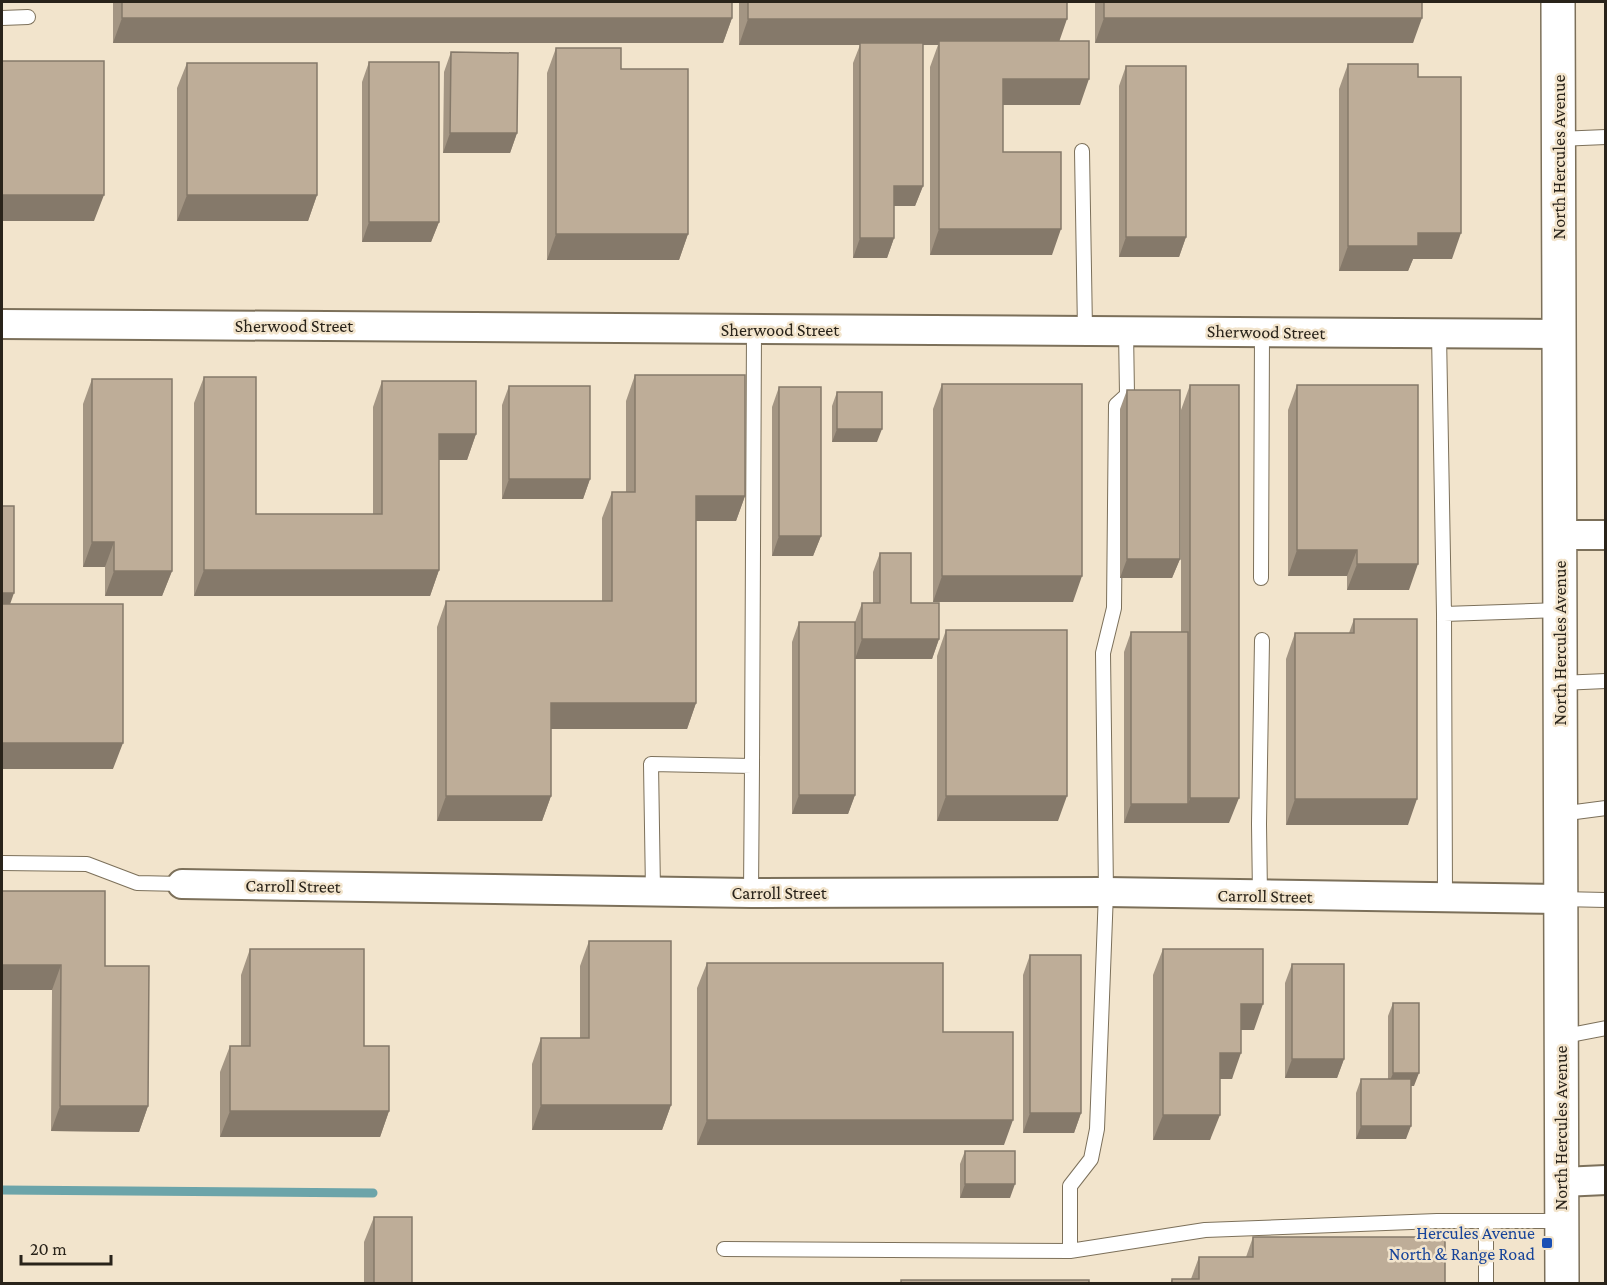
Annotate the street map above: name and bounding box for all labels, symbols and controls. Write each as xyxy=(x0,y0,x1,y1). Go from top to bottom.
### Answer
street label: North Hercules Avenue xyxy=(1549,74,1569,239)
street label: Sherwood Street xyxy=(235,316,354,336)
street label: Sherwood Street xyxy=(721,320,840,340)
street label: Sherwood Street xyxy=(1207,321,1326,343)
street label: North Hercules Avenue xyxy=(1550,560,1570,725)
street label: Carroll Street xyxy=(245,875,342,897)
street label: Carroll Street xyxy=(731,883,828,903)
street label: Carroll Street xyxy=(1217,885,1314,907)
street label: North Hercules Avenue xyxy=(1551,1045,1571,1210)
place label: Hercules Avenue North & Range Road xyxy=(1389,1223,1536,1264)
scale bar xyxy=(21,1228,111,1266)
marker: Hercules Avenue North & Range Road xyxy=(1540,1236,1554,1250)
text: 20 m xyxy=(30,1239,67,1259)

